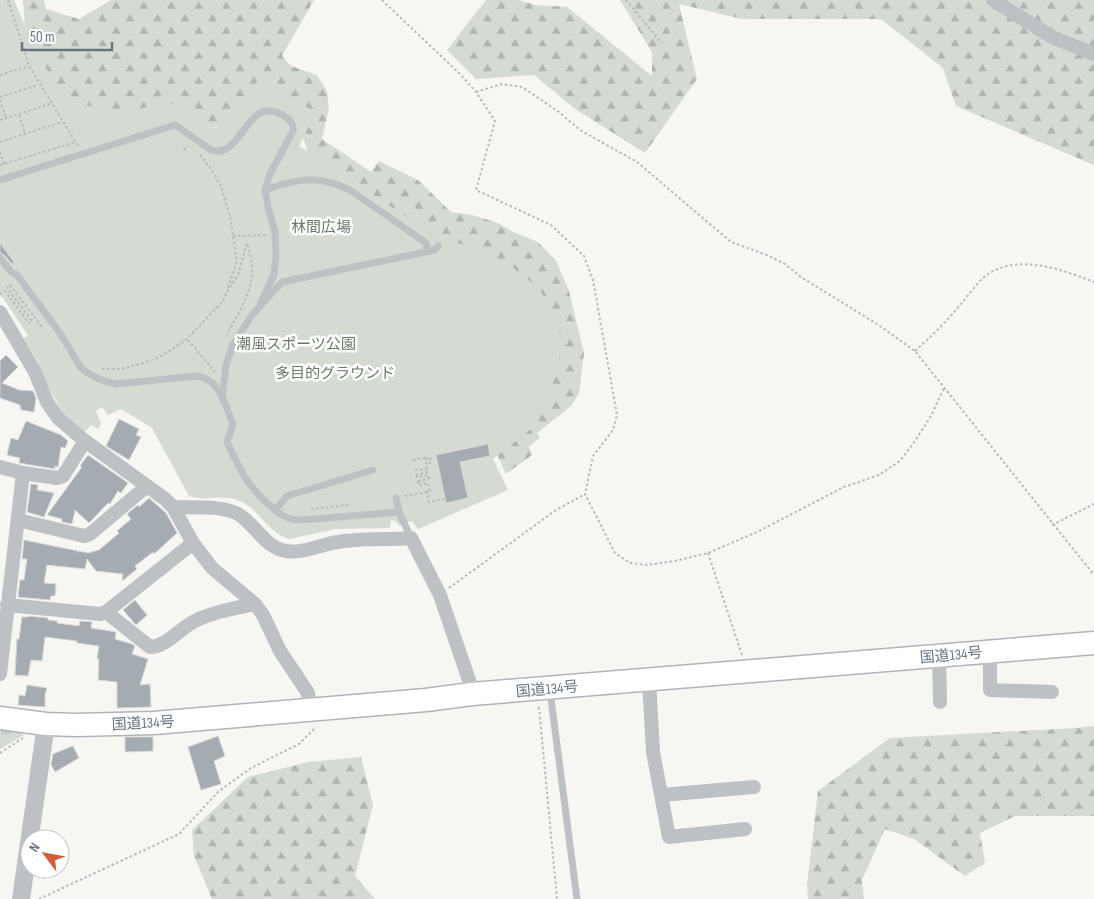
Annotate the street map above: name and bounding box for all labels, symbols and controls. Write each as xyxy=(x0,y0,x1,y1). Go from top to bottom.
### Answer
scale bar xyxy=(22,20,112,52)
text: 50 m xyxy=(30,28,55,47)
park label: 林間広場 xyxy=(291,218,351,237)
park label: 潮風スポーツ公園 xyxy=(236,335,356,354)
park label: 多目的グラウンド xyxy=(275,364,395,383)
street label: 国道134号 xyxy=(919,643,983,668)
street label: 国道134号 xyxy=(515,677,579,702)
street label: 国道134号 xyxy=(111,712,175,735)
north arrow xyxy=(20,829,70,879)
text: N xyxy=(25,840,44,855)

